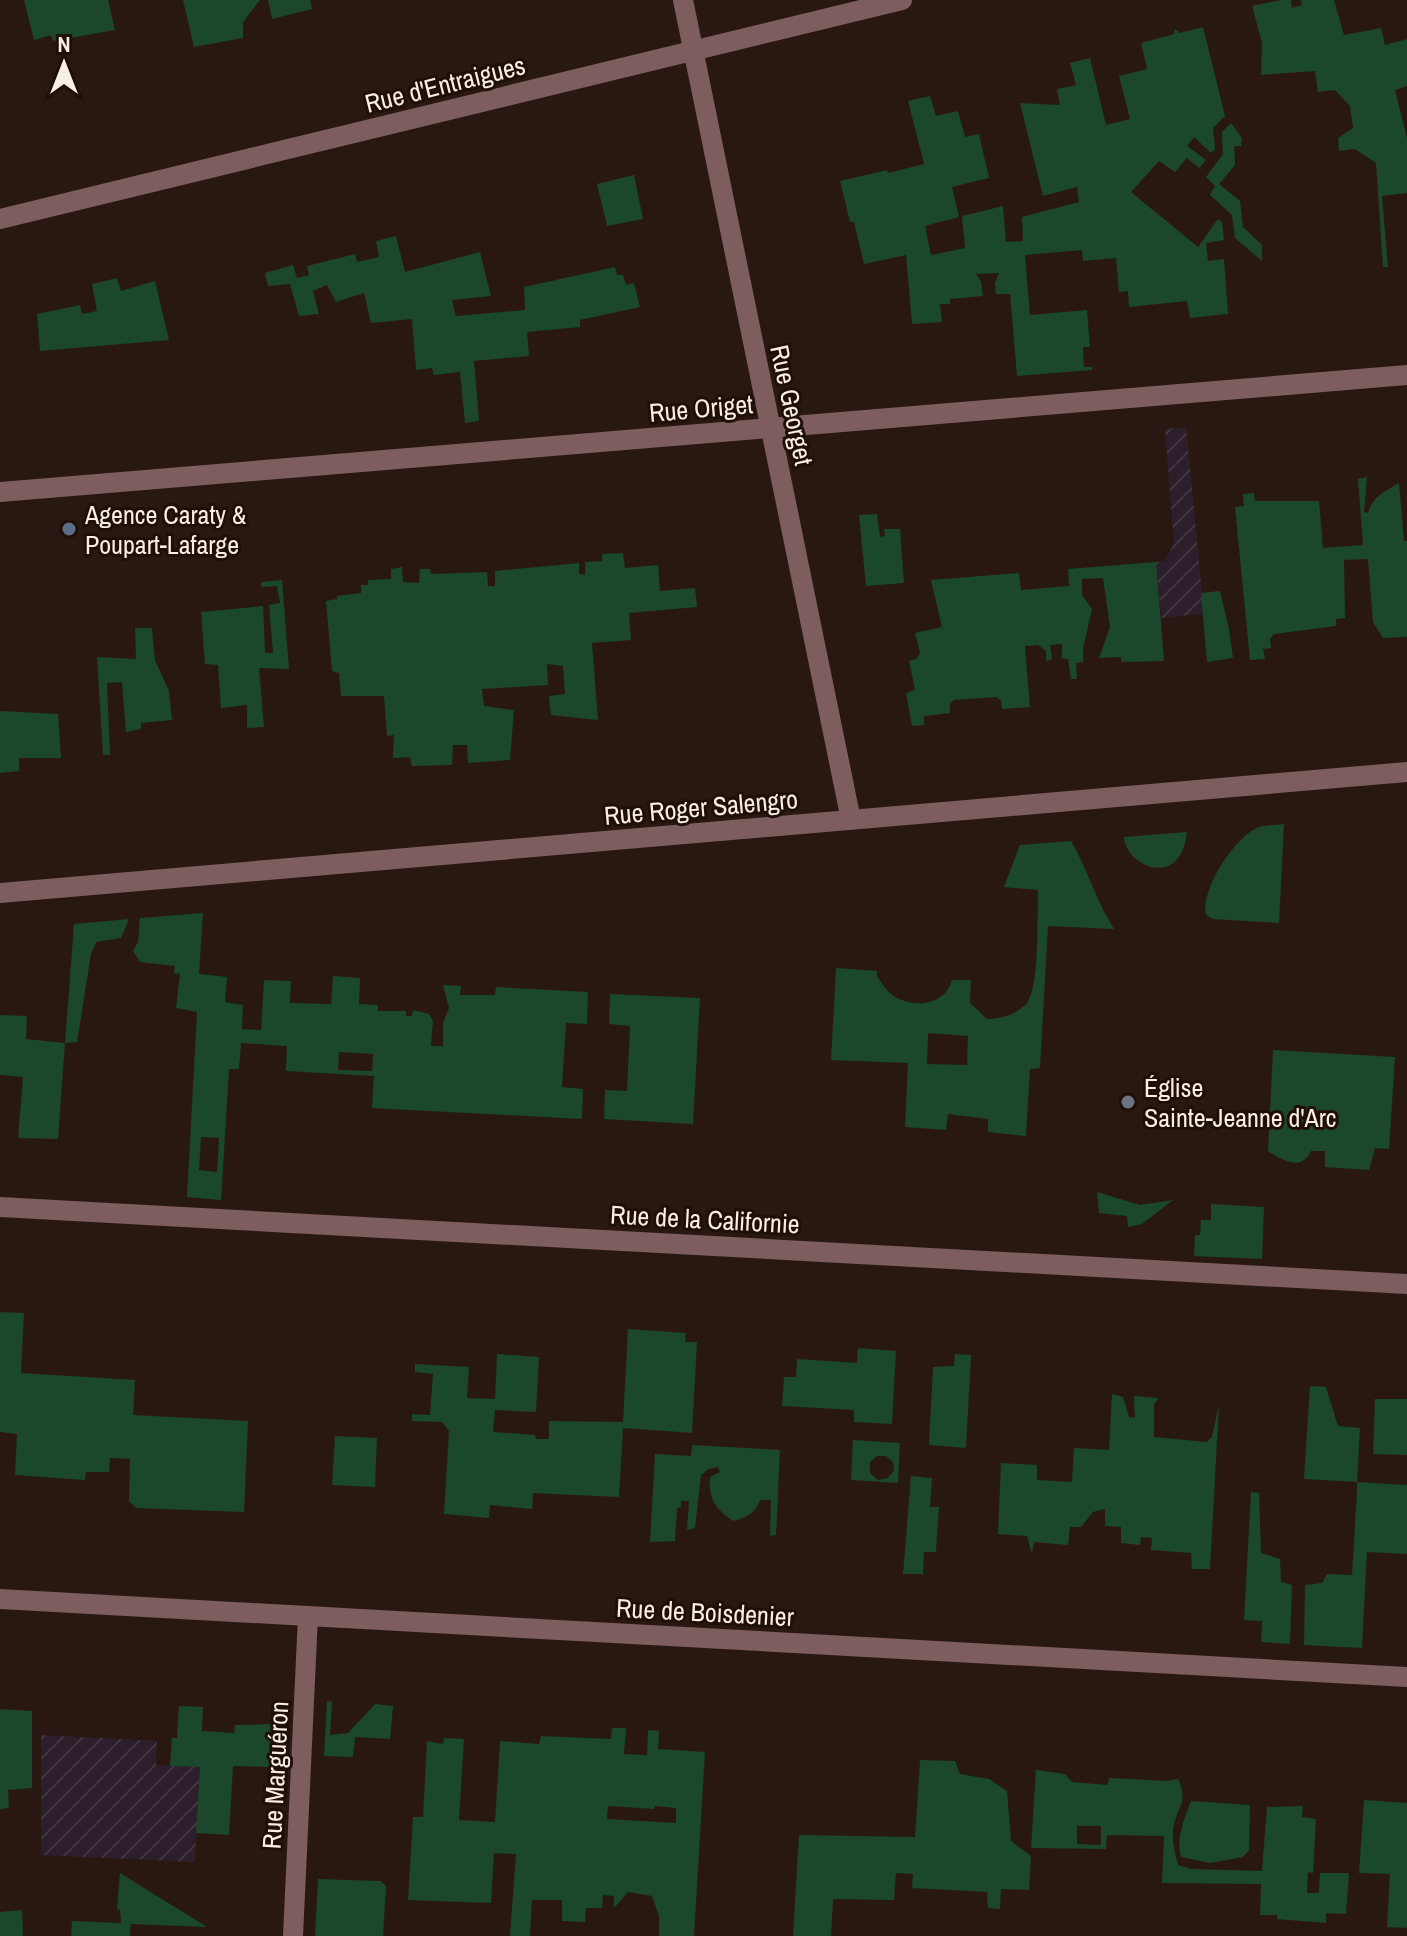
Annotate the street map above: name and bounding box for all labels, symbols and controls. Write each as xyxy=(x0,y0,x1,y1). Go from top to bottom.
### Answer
north arrow xyxy=(24,24,104,104)
text: N xyxy=(57,29,71,59)
street label: Rue d'Entraigues xyxy=(361,47,529,121)
street label: Rue Georget xyxy=(762,342,822,468)
street label: Rue Origet xyxy=(648,386,755,430)
place label: Agence Caraty & Poupart-Lafarge xyxy=(84,497,247,562)
marker: Agence Caraty & Poupart-Lafarge xyxy=(60,520,78,538)
street label: Rue Roger Salengro xyxy=(603,781,799,833)
place label: Église Sainte-Jeanne d'Arc xyxy=(1144,1070,1337,1135)
marker: Église Sainte-Jeanne d'Arc xyxy=(1119,1093,1137,1111)
street label: Rue de la Californie xyxy=(609,1197,801,1241)
street label: Rue de Boisdenier xyxy=(615,1590,795,1634)
street label: Rue Marguéron xyxy=(254,1700,296,1850)

